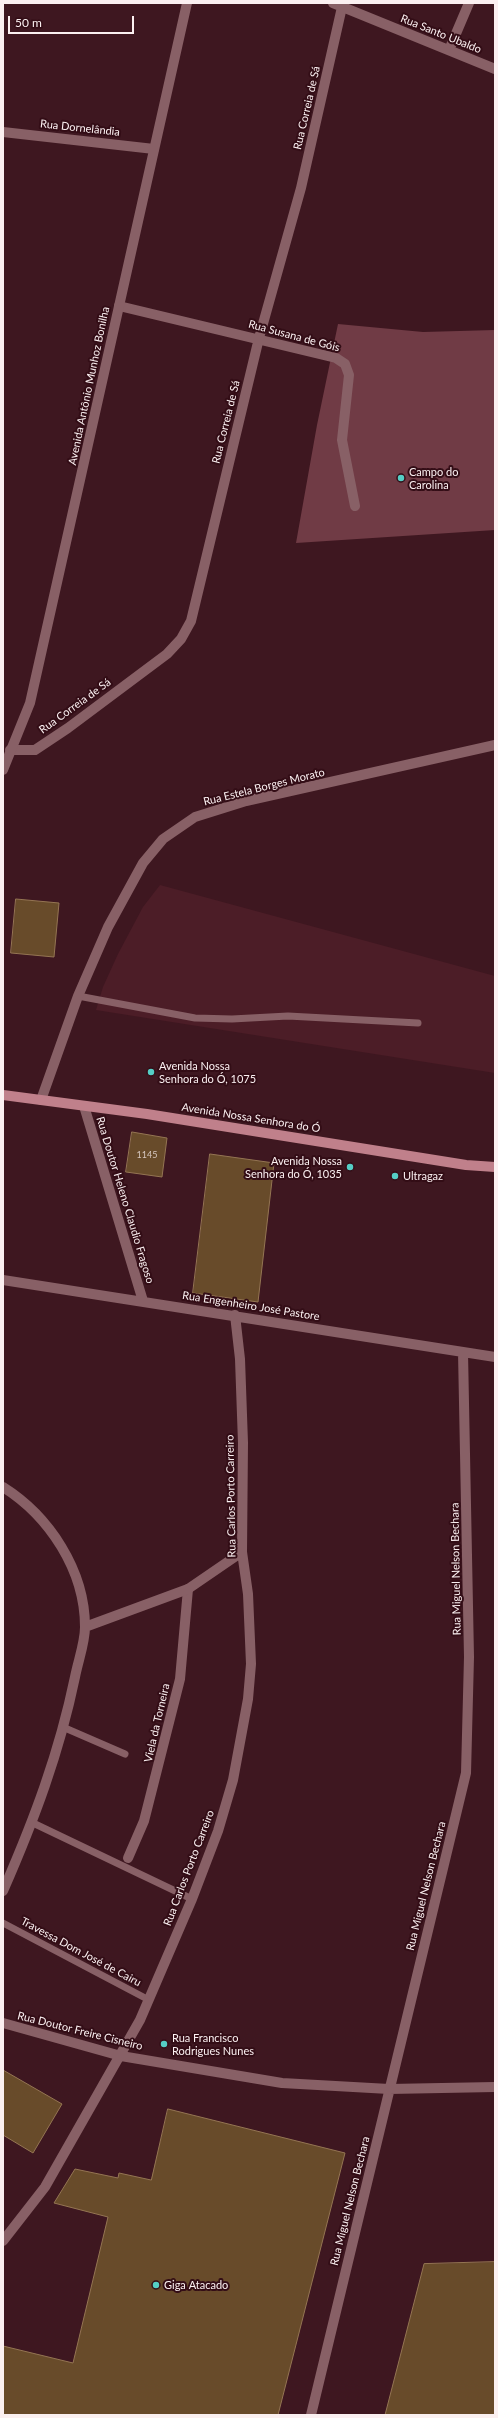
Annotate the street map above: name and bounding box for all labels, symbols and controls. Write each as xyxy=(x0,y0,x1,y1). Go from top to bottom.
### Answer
scale bar xyxy=(10,8,136,34)
street label: Rua Santo Ubaldo xyxy=(399,12,483,56)
text: 50 m xyxy=(15,15,42,30)
street label: Rua Correia de Sá xyxy=(291,65,323,151)
street label: Rua Dornelândia xyxy=(40,117,120,139)
street label: Avenida Antônio Munhoz Bonilha xyxy=(66,306,112,466)
street label: Rua Susana de Góis xyxy=(247,317,341,355)
street label: Rua Correia de Sá xyxy=(209,379,243,465)
place label: Campo do Carolina xyxy=(409,465,458,491)
marker: Campo do Carolina xyxy=(396,473,406,483)
street label: Rua Correia de Sá xyxy=(37,676,113,736)
street label: Rua Estela Borges Morato xyxy=(202,766,326,808)
place label: Avenida Nossa Senhora do Ó, 1075 xyxy=(159,1059,256,1085)
marker: Avenida Nossa Senhora do Ó, 1075 xyxy=(146,1067,156,1077)
street label: Avenida Nossa Senhora do Ó xyxy=(181,1101,321,1135)
street label: Rua Doutor Heleno Claudio Fragoso xyxy=(93,1115,157,1285)
house number: 1145 xyxy=(137,1150,157,1160)
place label: Avenida Nossa Senhora do Ó, 1035 xyxy=(245,1154,342,1180)
marker: Avenida Nossa Senhora do Ó, 1035 xyxy=(345,1162,355,1172)
place label: Ultragaz xyxy=(403,1169,443,1183)
marker: Ultragaz xyxy=(390,1171,400,1181)
street label: Rua Engenheiro José Pastore xyxy=(181,1289,321,1323)
street label: Rua Carlos Porto Carreiro xyxy=(223,1434,239,1558)
street label: Rua Miguel Nelson Bechara xyxy=(448,1503,464,1635)
street label: Viela da Torneira xyxy=(142,1682,172,1764)
street label: Rua Carlos Porto Carreiro xyxy=(161,1808,217,1928)
street label: Rua Miguel Nelson Bechara xyxy=(404,1820,448,1952)
street label: Travessa Dom José de Cairu xyxy=(19,1915,143,1989)
street label: Rua Doutor Freire Cisneiro xyxy=(16,2009,144,2053)
place label: Rua Francisco Rodrigues Nunes xyxy=(172,2031,254,2057)
marker: Rua Francisco Rodrigues Nunes xyxy=(159,2039,169,2049)
street label: Rua Miguel Nelson Bechara xyxy=(328,2135,372,2267)
place label: Giga Atacado xyxy=(164,2278,228,2292)
marker: Giga Atacado xyxy=(151,2280,161,2290)

